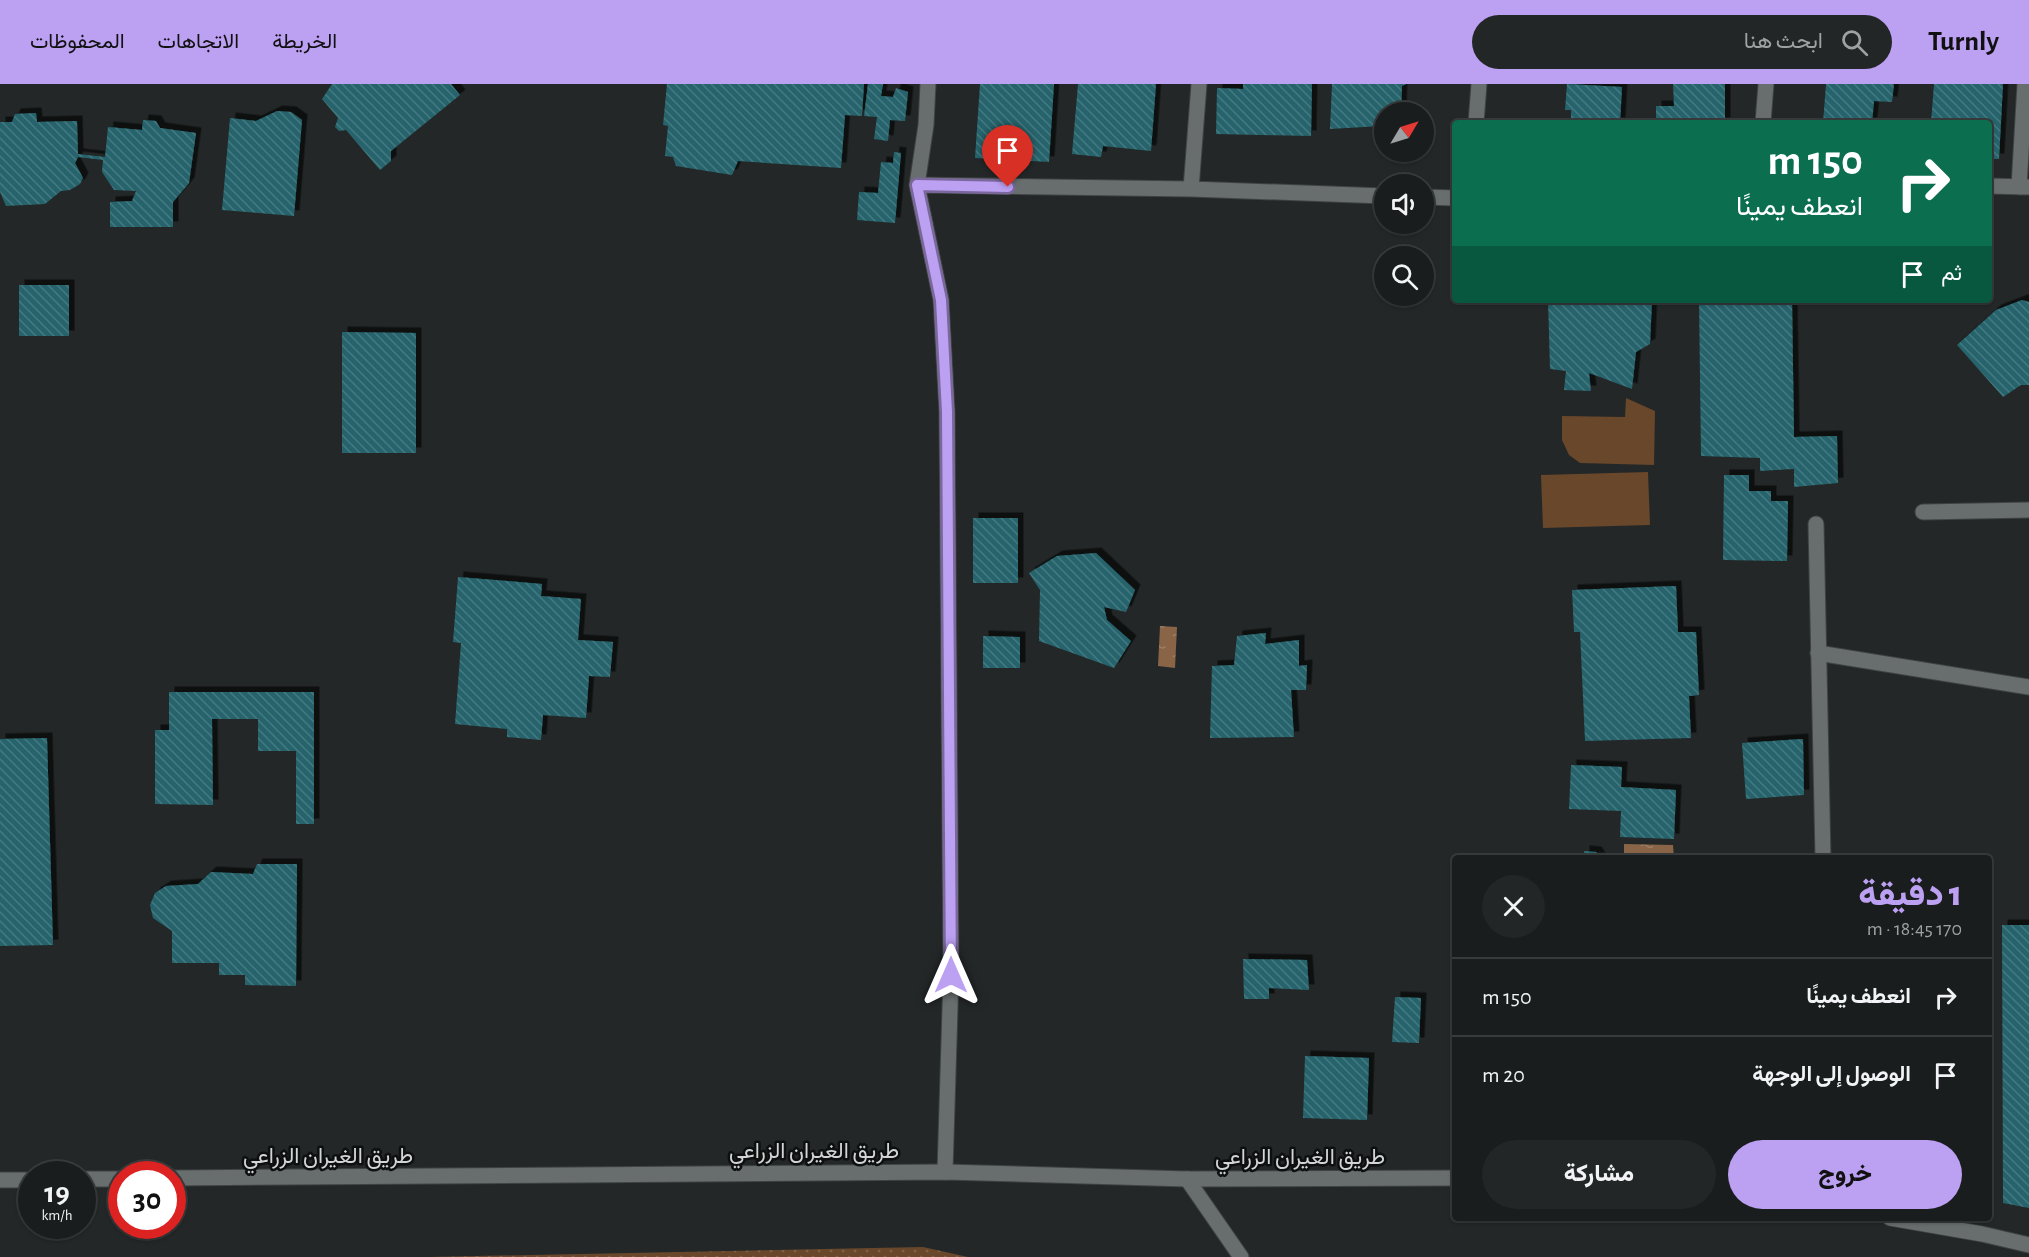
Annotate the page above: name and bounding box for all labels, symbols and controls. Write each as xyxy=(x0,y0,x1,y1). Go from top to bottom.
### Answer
search box xyxy=(1472,15,1892,69)
icon: search xyxy=(1838,26,1871,59)
text: Turnly xyxy=(1928,28,1999,56)
text: ابحث هنا xyxy=(1744,30,1823,52)
text: المحفوظات xyxy=(30,31,125,52)
text: الاتجاهات xyxy=(158,31,239,52)
text: الخريطة xyxy=(272,31,337,52)
north arrow xyxy=(1374,102,1434,162)
map controls xyxy=(1374,102,1434,306)
pin xyxy=(982,125,1033,187)
icon: arrive xyxy=(991,134,1024,167)
text: 150 m xyxy=(1768,140,1863,182)
icon: right xyxy=(1884,144,1962,222)
button: sound xyxy=(1374,174,1434,234)
text: انعطف يمينًا xyxy=(1736,193,1863,220)
button: search xyxy=(1374,246,1434,306)
icon: arrive xyxy=(1896,258,1929,291)
text: ثم xyxy=(1941,262,1962,284)
button: close xyxy=(1482,875,1545,938)
text: 1 دقيقة xyxy=(1858,876,1962,912)
text: 170 m · 18:45 xyxy=(1867,919,1962,939)
position arrow xyxy=(919,943,983,1007)
icon: right xyxy=(1929,981,1962,1014)
text: انعطف يمينًا xyxy=(1806,985,1911,1007)
text: 150 m xyxy=(1482,986,1532,1008)
icon: arrive xyxy=(1929,1059,1962,1092)
text: الوصول إلى الوجهة xyxy=(1752,1063,1911,1085)
text: 20 m xyxy=(1482,1064,1525,1086)
street label: طريق الغيران الزراعي xyxy=(729,1140,899,1169)
button: مشاركة xyxy=(1482,1140,1716,1209)
button: خروج xyxy=(1728,1140,1962,1209)
street label: طريق الغيران الزراعي xyxy=(243,1145,413,1174)
street label: طريق الغيران الزراعي xyxy=(1215,1146,1385,1175)
speed limit sign: 30 xyxy=(108,1161,186,1239)
text: 19 xyxy=(44,1178,70,1208)
text: km/h xyxy=(42,1208,72,1223)

